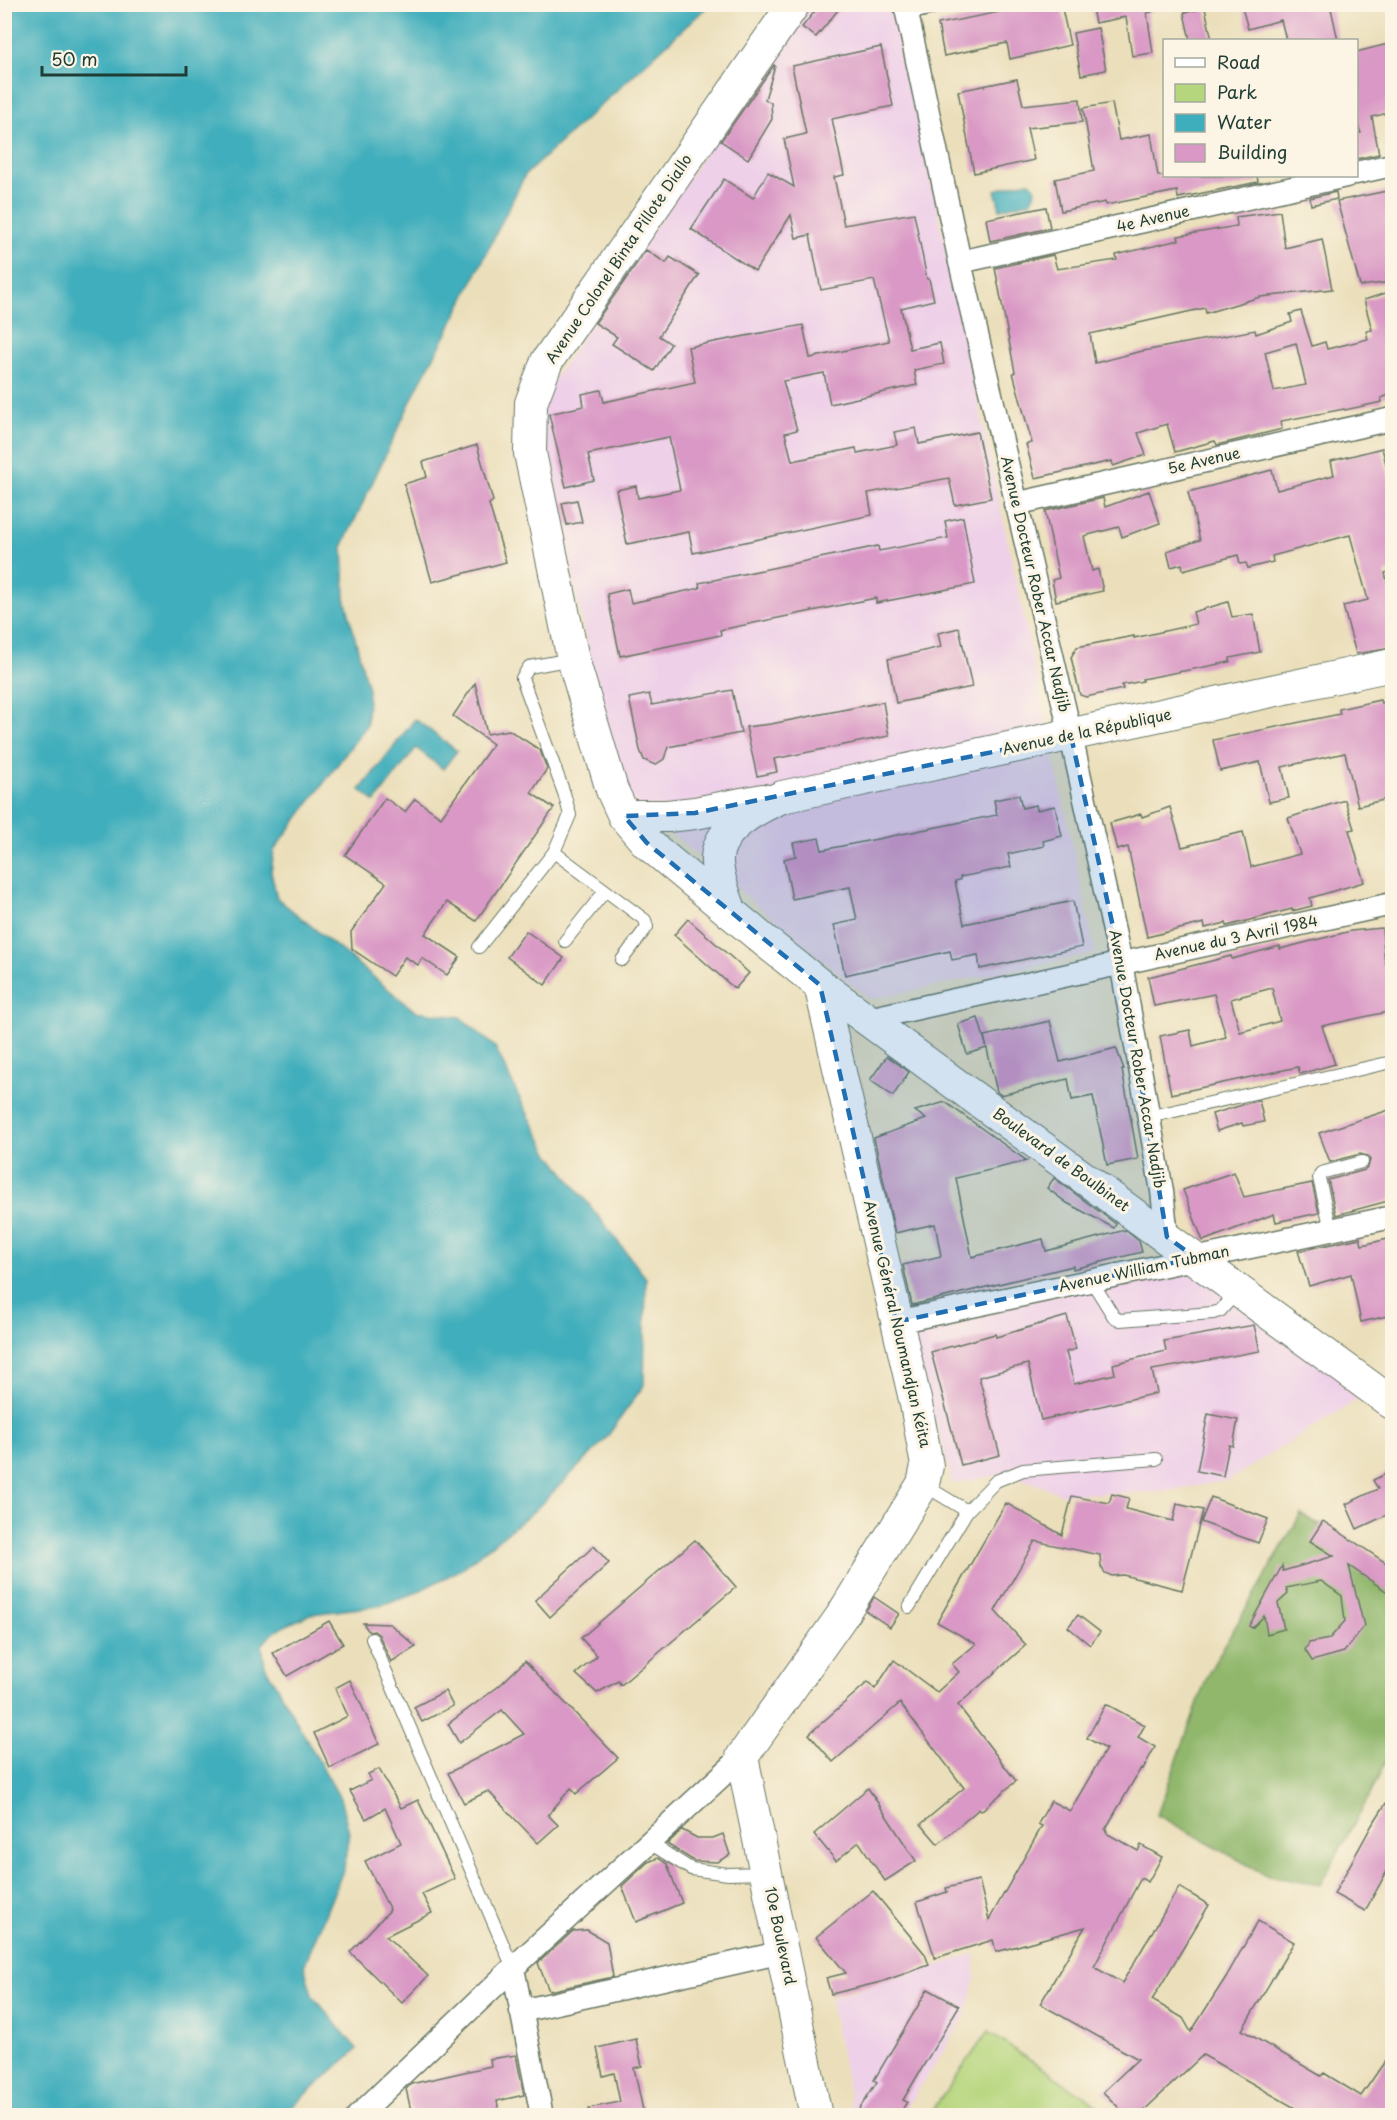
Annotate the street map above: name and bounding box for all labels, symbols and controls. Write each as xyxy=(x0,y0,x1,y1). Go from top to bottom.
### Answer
scale bar xyxy=(42,39,186,77)
legend xyxy=(1163,39,1358,177)
text: 50 m xyxy=(51,45,98,72)
text: Road xyxy=(1217,48,1261,75)
text: Park xyxy=(1217,78,1257,105)
text: Water xyxy=(1217,108,1272,135)
text: Building xyxy=(1217,138,1287,165)
street label: Avenue Colonel Binta Pillote Diallo xyxy=(539,149,697,367)
street label: 4e Avenue xyxy=(1114,198,1191,237)
street label: 5e Avenue xyxy=(1165,440,1242,479)
street label: Avenue Docteur Rober Accar Nadjib xyxy=(996,453,1077,714)
street label: Avenue de la République xyxy=(1000,701,1173,760)
street label: Avenue du 3 Avril 1984 xyxy=(1152,908,1320,965)
street label: Avenue Docteur Rober Accar Nadjib xyxy=(1104,928,1173,1190)
street label: Boulevard de Boulbinet xyxy=(989,1101,1135,1216)
street label: Avenue Général Noumandjan Kéita xyxy=(859,1198,938,1450)
street label: Avenue William Tubman xyxy=(1056,1238,1231,1297)
street label: 10e Boulevard xyxy=(760,1884,803,1987)

